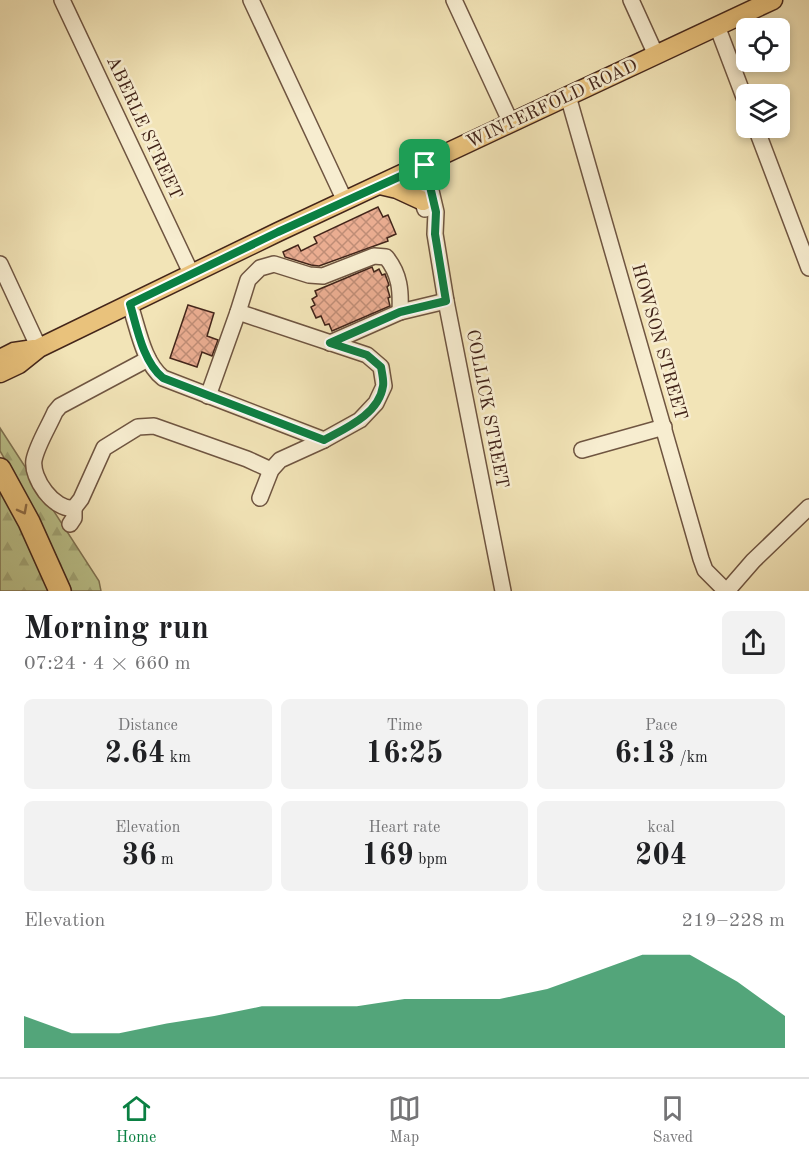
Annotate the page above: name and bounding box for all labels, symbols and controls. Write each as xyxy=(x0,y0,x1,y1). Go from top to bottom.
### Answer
map controls xyxy=(736,18,790,138)
button: locate xyxy=(736,18,790,72)
street label: ABERLE STREET xyxy=(103,54,185,202)
street label: WINTERFOLD ROAD xyxy=(464,56,640,152)
button: layers xyxy=(736,84,790,138)
pin xyxy=(399,139,450,190)
icon: arrive xyxy=(408,148,441,181)
street label: HOWSON STREET xyxy=(628,262,690,422)
street label: COLLICK STREET xyxy=(463,328,511,490)
one-way arrow xyxy=(16,504,27,514)
button: share xyxy=(722,611,785,674)
text: Morning run xyxy=(24,613,209,646)
text: 07:24 · 4 × 660 m xyxy=(24,654,191,674)
text: Distance xyxy=(118,718,178,734)
text: Time xyxy=(387,718,422,734)
text: Pace xyxy=(645,718,677,734)
text: 2.64 xyxy=(105,739,165,769)
text: 16:25 xyxy=(365,739,443,769)
text: 6:13 xyxy=(615,739,675,769)
text: km xyxy=(165,750,191,766)
text: /km xyxy=(675,750,708,766)
text: Elevation xyxy=(115,820,180,836)
text: Heart rate xyxy=(369,820,440,836)
text: kcal xyxy=(647,820,675,836)
text: 36 xyxy=(122,841,157,871)
text: 169 xyxy=(362,841,414,871)
text: 204 xyxy=(635,841,687,871)
text: m xyxy=(157,852,174,868)
text: bpm xyxy=(414,852,447,868)
text: Elevation xyxy=(24,911,105,931)
text: 219–228 m xyxy=(682,911,785,931)
tab: Home xyxy=(116,1092,156,1148)
tab: Map xyxy=(388,1092,421,1148)
tab: Saved xyxy=(652,1092,693,1148)

